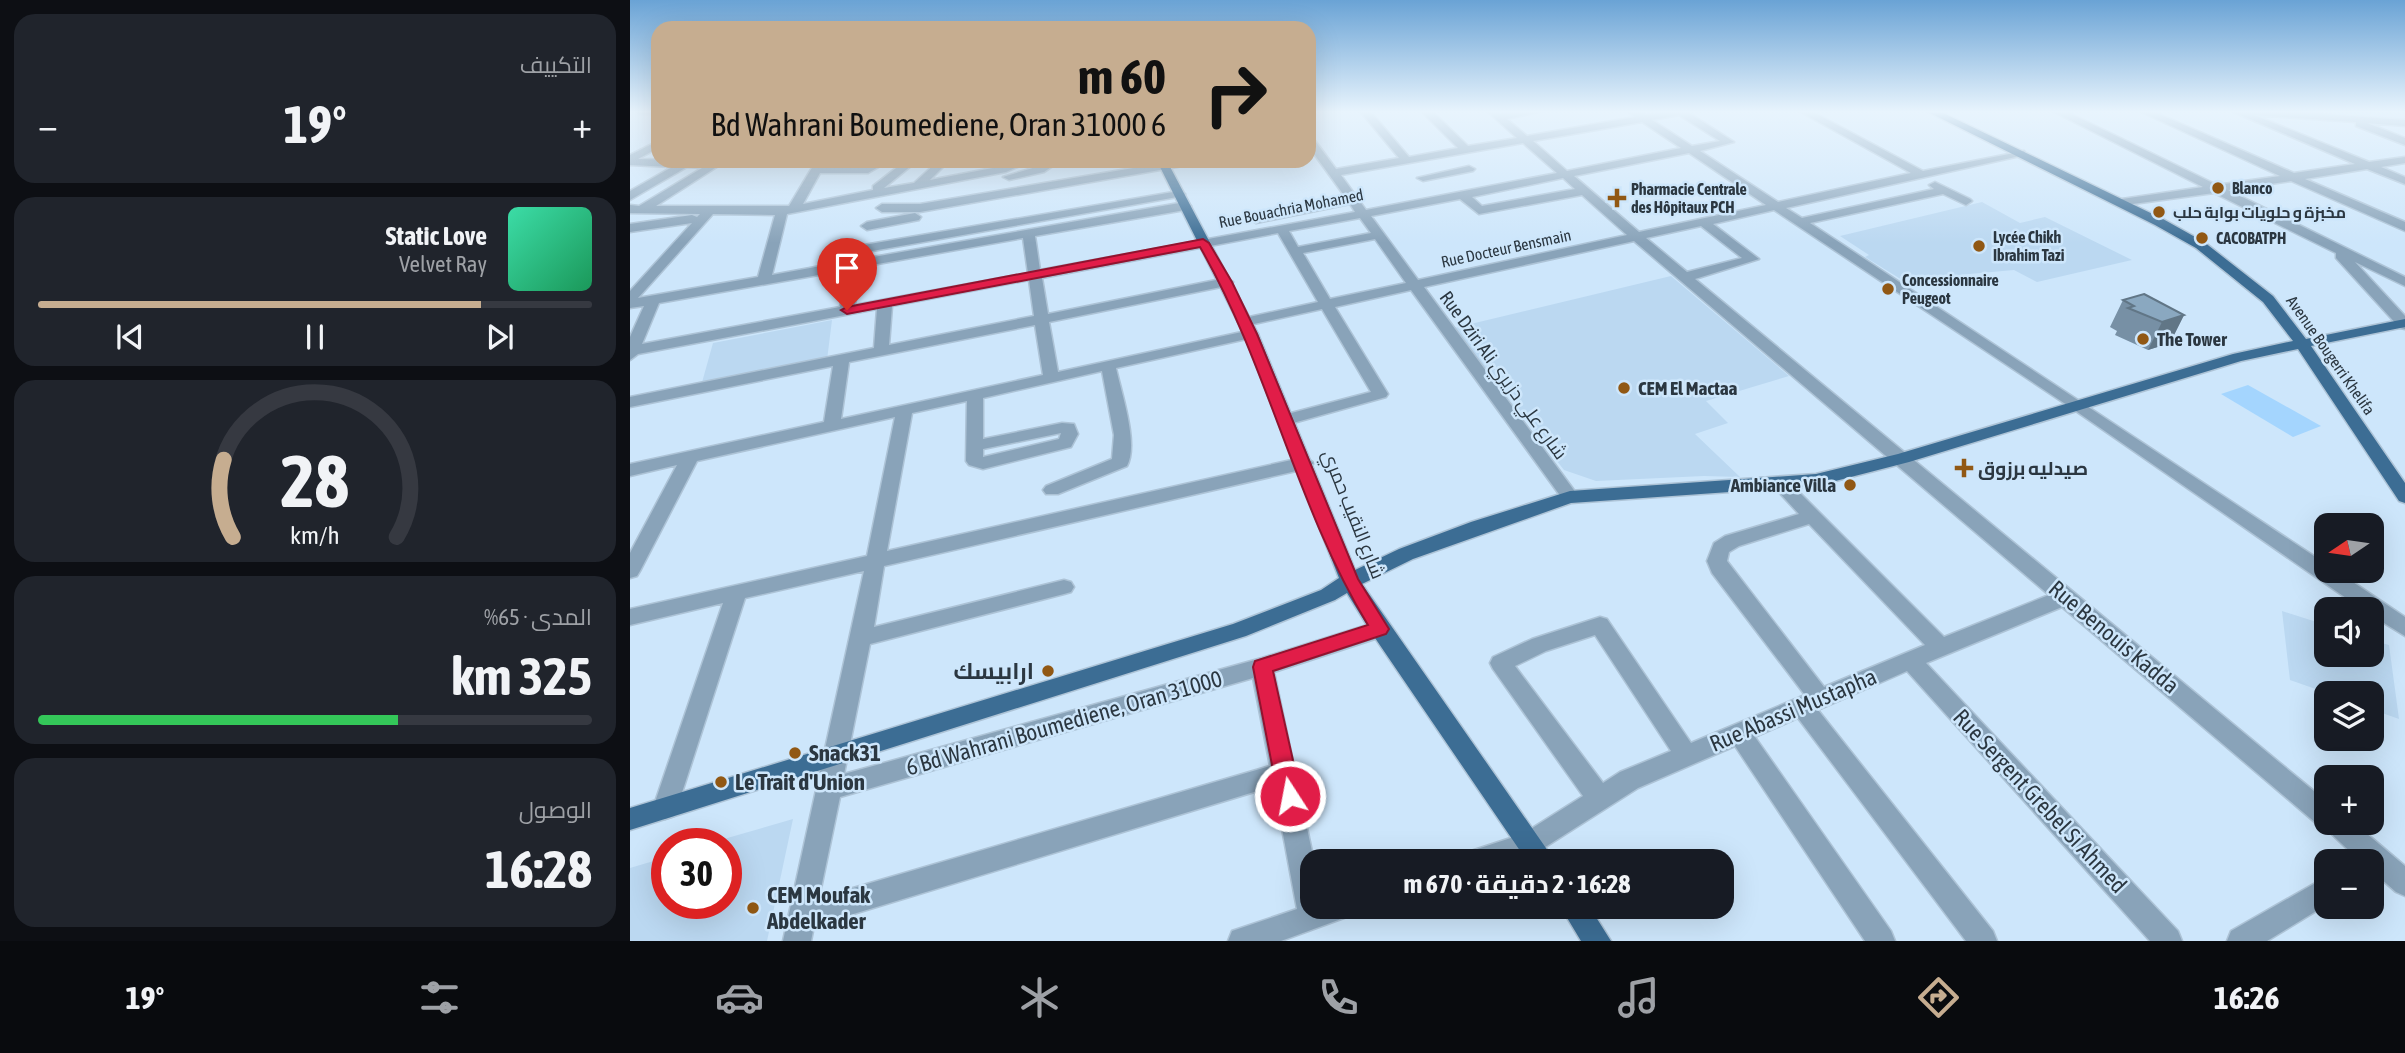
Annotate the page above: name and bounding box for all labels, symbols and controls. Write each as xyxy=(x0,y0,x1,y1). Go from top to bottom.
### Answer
text: 60 m xyxy=(1078,48,1166,104)
icon: right xyxy=(1190,49,1281,140)
text: التكييف xyxy=(520,52,592,78)
text: 19° xyxy=(283,94,347,154)
text: − xyxy=(38,103,58,146)
text: + xyxy=(572,103,592,146)
text: 6 Bd Wahrani Boumediene, Oran 31000 xyxy=(711,106,1166,143)
place label: Blanco xyxy=(2232,179,2273,197)
place label: Pharmacie Centrale des Hôpitaux PCH xyxy=(1631,180,1747,216)
marker: Blanco xyxy=(2210,180,2226,196)
street label: Rue Bouachria Mohamed xyxy=(1217,185,1365,231)
marker: Pharmacie Centrale des Hôpitaux PCH xyxy=(1609,190,1625,206)
place label: مخبزة و حلويات بوابة حلب xyxy=(2173,203,2346,222)
marker: مخبزة و حلويات بوابة حلب xyxy=(2151,204,2167,220)
text: Static Love xyxy=(386,221,487,251)
street label: Rue Docteur Bensmain xyxy=(1439,225,1573,271)
place label: Lycée Chikh Ibrahim Tazi xyxy=(1993,228,2065,264)
place label: CACOBATPH xyxy=(2216,229,2286,247)
marker: CACOBATPH xyxy=(2194,230,2210,246)
pin xyxy=(817,238,877,310)
marker: Lycée Chikh Ibrahim Tazi xyxy=(1971,238,1987,254)
icon: arrive xyxy=(828,249,866,287)
text: Velvet Ray xyxy=(399,251,487,277)
place label: Concessionnaire Peugeot xyxy=(1902,271,1999,307)
marker: Concessionnaire Peugeot xyxy=(1880,281,1896,297)
street label: Rue Dziri Ali شارع علي دزيري xyxy=(1432,287,1572,466)
street label: Avenue Bougerri Khelifa xyxy=(2282,292,2379,419)
icon: previous xyxy=(111,318,149,356)
icon: pause xyxy=(296,318,334,356)
icon: next xyxy=(481,318,519,356)
place label: The Tower xyxy=(2157,328,2227,350)
marker: The Tower xyxy=(2135,331,2151,347)
place label: CEM El Mactaa xyxy=(1638,377,1738,399)
marker: CEM El Mactaa xyxy=(1616,380,1632,396)
text: 28 xyxy=(281,439,349,522)
street label: شارع النقيب حمري xyxy=(1314,446,1390,583)
place label: صيدليه برزوق xyxy=(1978,457,2088,481)
marker: صيدليه برزوق xyxy=(1956,460,1972,476)
place label: Ambiance Villa xyxy=(1730,474,1836,496)
marker: Ambiance Villa xyxy=(1842,477,1858,493)
north arrow xyxy=(2314,513,2384,583)
map controls xyxy=(2314,513,2384,919)
text: km/h xyxy=(290,520,340,548)
street label: Rue Benouis Kadda xyxy=(2044,575,2184,699)
button: sound xyxy=(2314,597,2384,667)
text: المدى · 65% xyxy=(484,604,592,630)
text: 325 km xyxy=(451,646,592,706)
place label: ارابيسك xyxy=(953,658,1034,685)
marker: ارابيسك xyxy=(1040,663,1056,679)
street label: Rue Abassi Mustapha xyxy=(1706,663,1880,757)
street label: 6 Bd Wahrani Boumediene, Oran 31000 xyxy=(903,665,1225,781)
button: layers xyxy=(2314,681,2384,751)
street label: Rue Sergent Grebel Si Ahmed xyxy=(1948,704,2132,898)
place label: Snack31 xyxy=(809,740,881,766)
marker: Snack31 xyxy=(787,745,803,761)
position arrow xyxy=(1253,759,1327,833)
button: + xyxy=(2314,765,2384,835)
place label: Le Trait d'Union xyxy=(735,769,865,795)
marker: Le Trait d'Union xyxy=(713,774,729,790)
text: الوصول xyxy=(519,797,592,823)
speed limit sign: 30 xyxy=(651,828,742,919)
text: 16:28 xyxy=(485,839,592,899)
button: − xyxy=(2314,849,2384,919)
text: 16:28 · 2 دقيقة · 670 m xyxy=(1403,869,1631,899)
place label: CEM Moufak Abdelkader xyxy=(766,882,871,934)
marker: CEM Moufak Abdelkader xyxy=(745,900,761,916)
icon: filters xyxy=(415,973,464,1022)
icon: car xyxy=(715,973,764,1022)
icon: climate xyxy=(1015,973,1064,1022)
icon: phone xyxy=(1314,973,1363,1022)
icon: music xyxy=(1614,973,1663,1022)
icon: directions xyxy=(1914,973,1963,1022)
text: 19° xyxy=(125,979,164,1016)
text: 16:26 xyxy=(2214,979,2280,1016)

